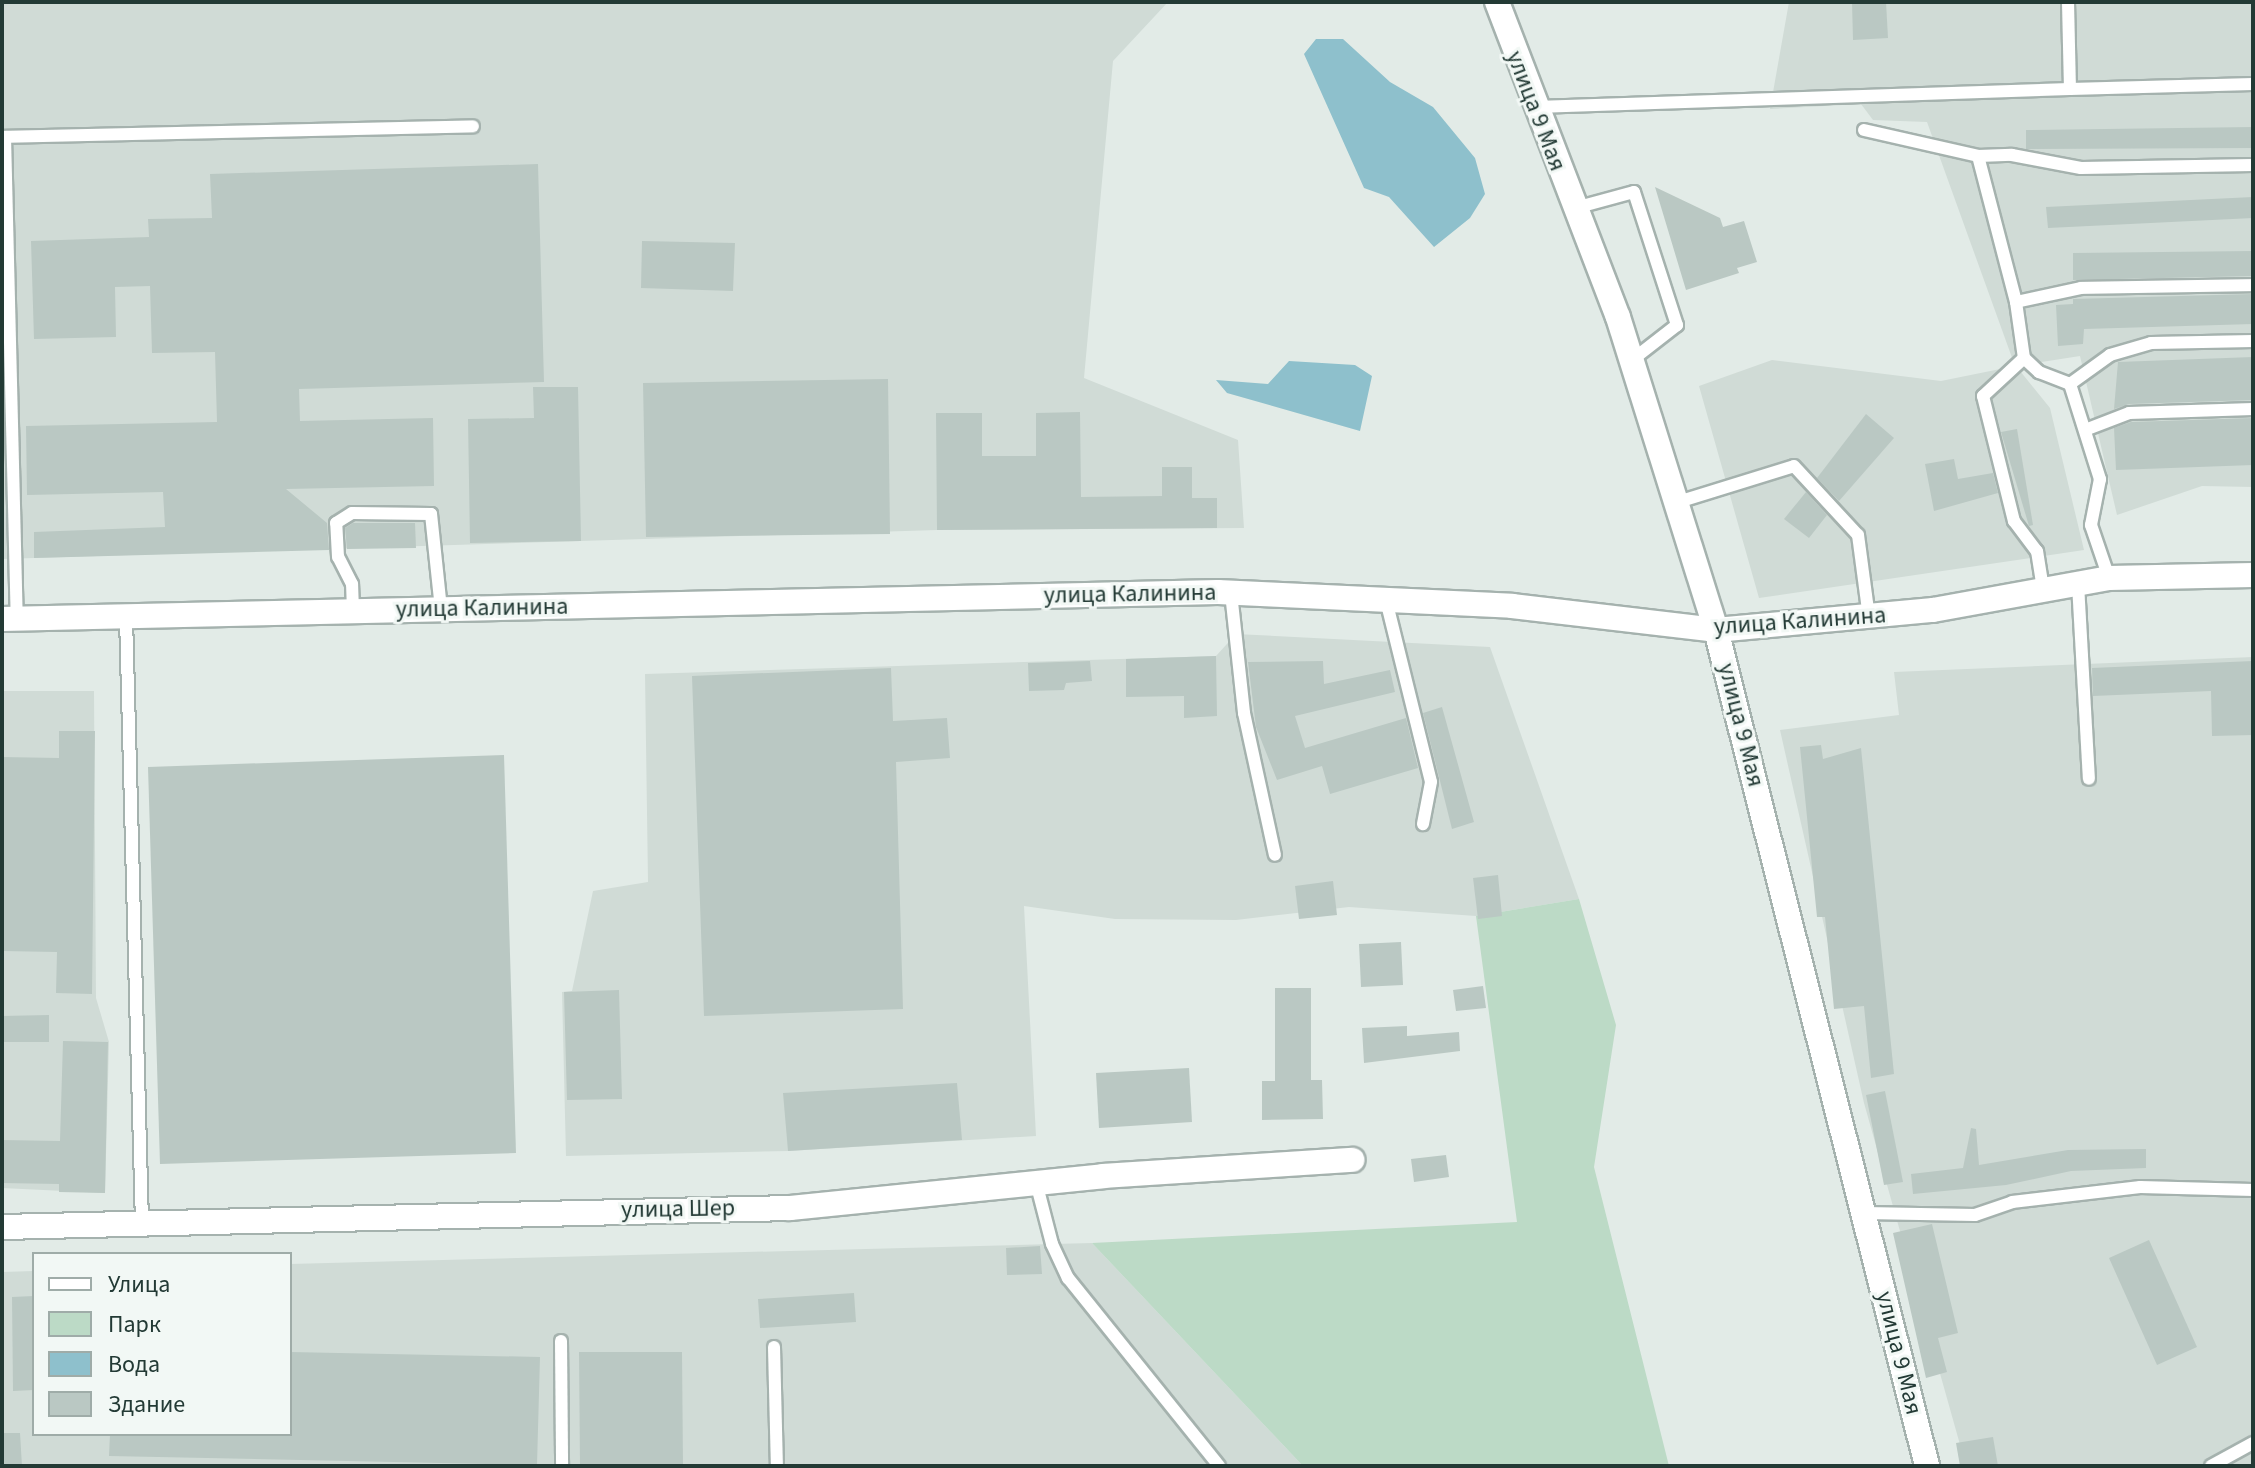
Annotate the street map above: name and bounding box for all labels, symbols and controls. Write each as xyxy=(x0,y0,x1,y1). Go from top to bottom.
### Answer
street label: улица 9 Мая xyxy=(1500,47,1572,175)
street label: улица Калинина xyxy=(1043,578,1217,610)
street label: улица Калинина xyxy=(395,592,569,624)
street label: улица Калинина xyxy=(1713,601,1887,641)
street label: улица 9 Мая xyxy=(1712,660,1770,790)
street label: улица Шер xyxy=(621,1194,735,1224)
legend xyxy=(32,1252,292,1436)
text: Улица xyxy=(108,1267,170,1302)
street label: улица 9 Мая xyxy=(1870,1288,1928,1418)
text: Парк xyxy=(108,1307,161,1342)
text: Вода xyxy=(108,1347,160,1382)
text: Здание xyxy=(108,1387,185,1422)

